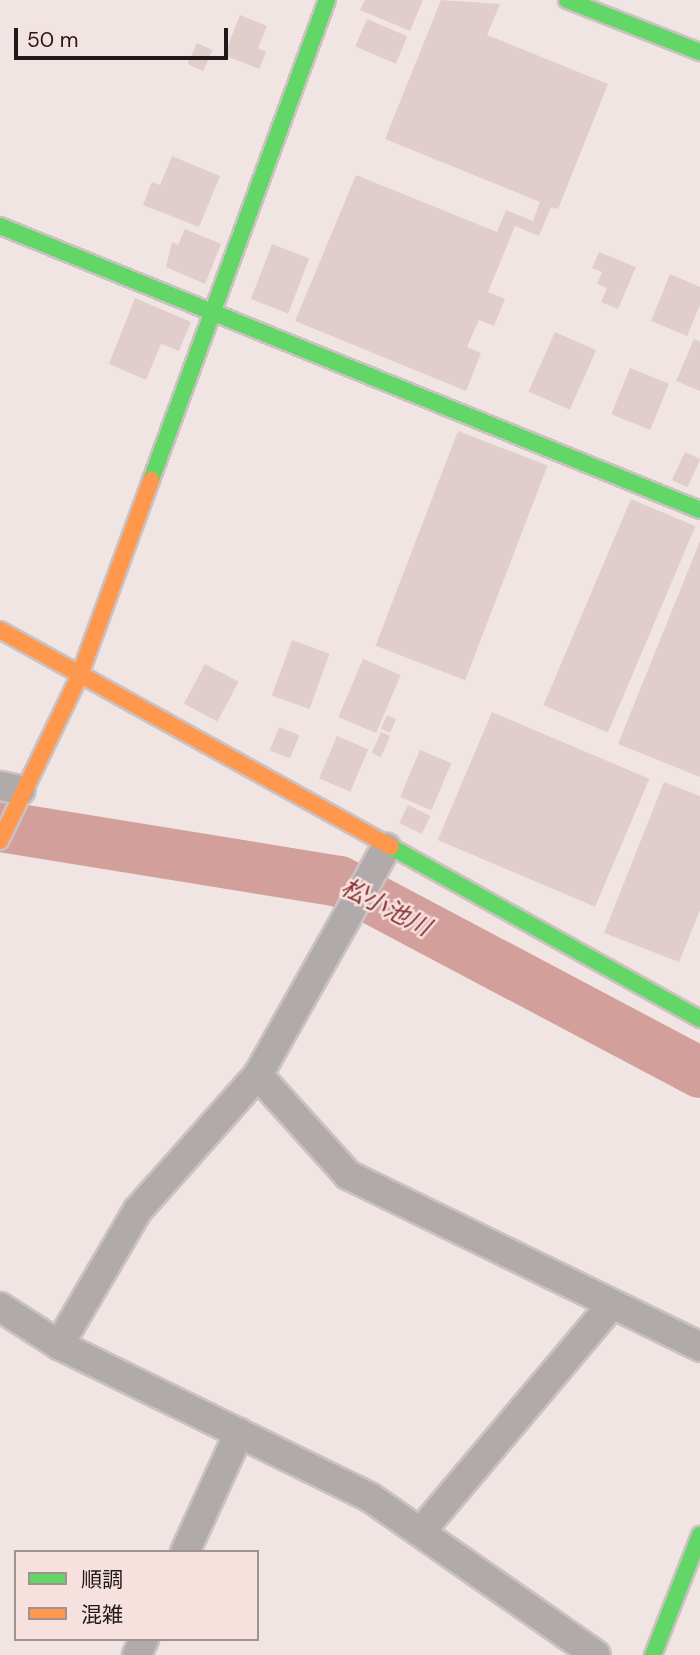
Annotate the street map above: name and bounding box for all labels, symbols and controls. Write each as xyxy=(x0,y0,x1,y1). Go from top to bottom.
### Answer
scale bar xyxy=(18,14,231,58)
text: 50 m xyxy=(27,26,78,54)
water label: 松小池川 xyxy=(337,872,435,942)
legend xyxy=(14,1550,259,1641)
text: 順調 xyxy=(81,1566,123,1594)
text: 混雑 xyxy=(81,1601,123,1629)

